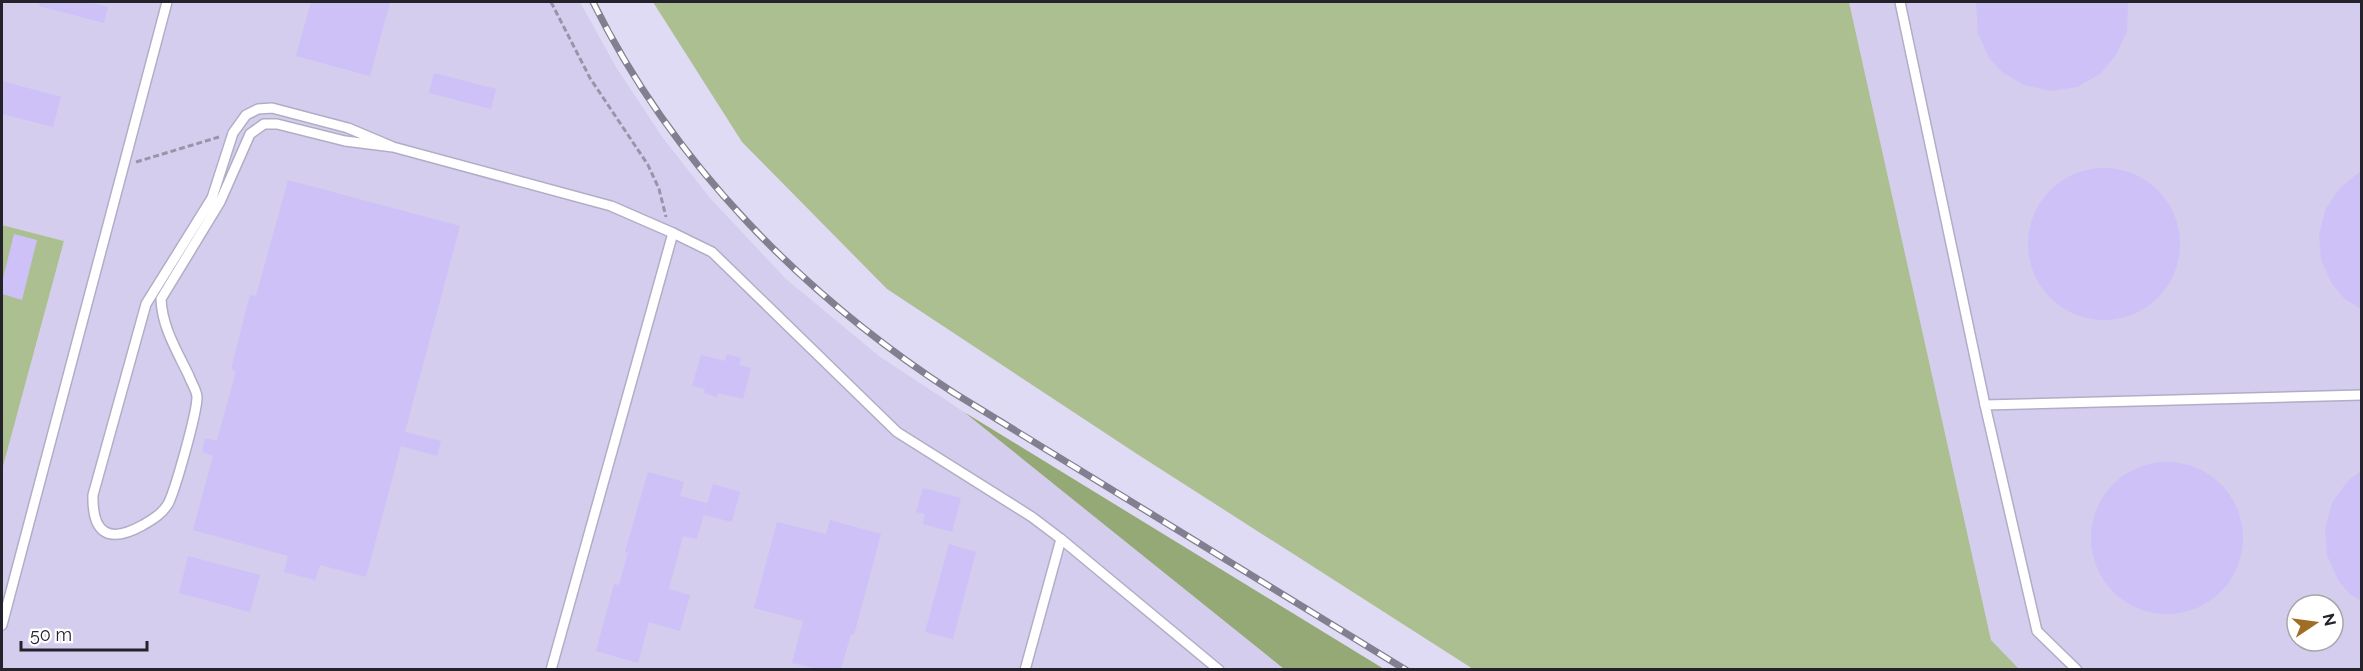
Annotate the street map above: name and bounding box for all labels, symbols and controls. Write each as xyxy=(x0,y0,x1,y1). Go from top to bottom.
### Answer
north arrow xyxy=(2285,593,2345,653)
text: N xyxy=(2318,612,2340,628)
scale bar xyxy=(21,614,147,652)
text: 50 m xyxy=(30,624,72,645)

